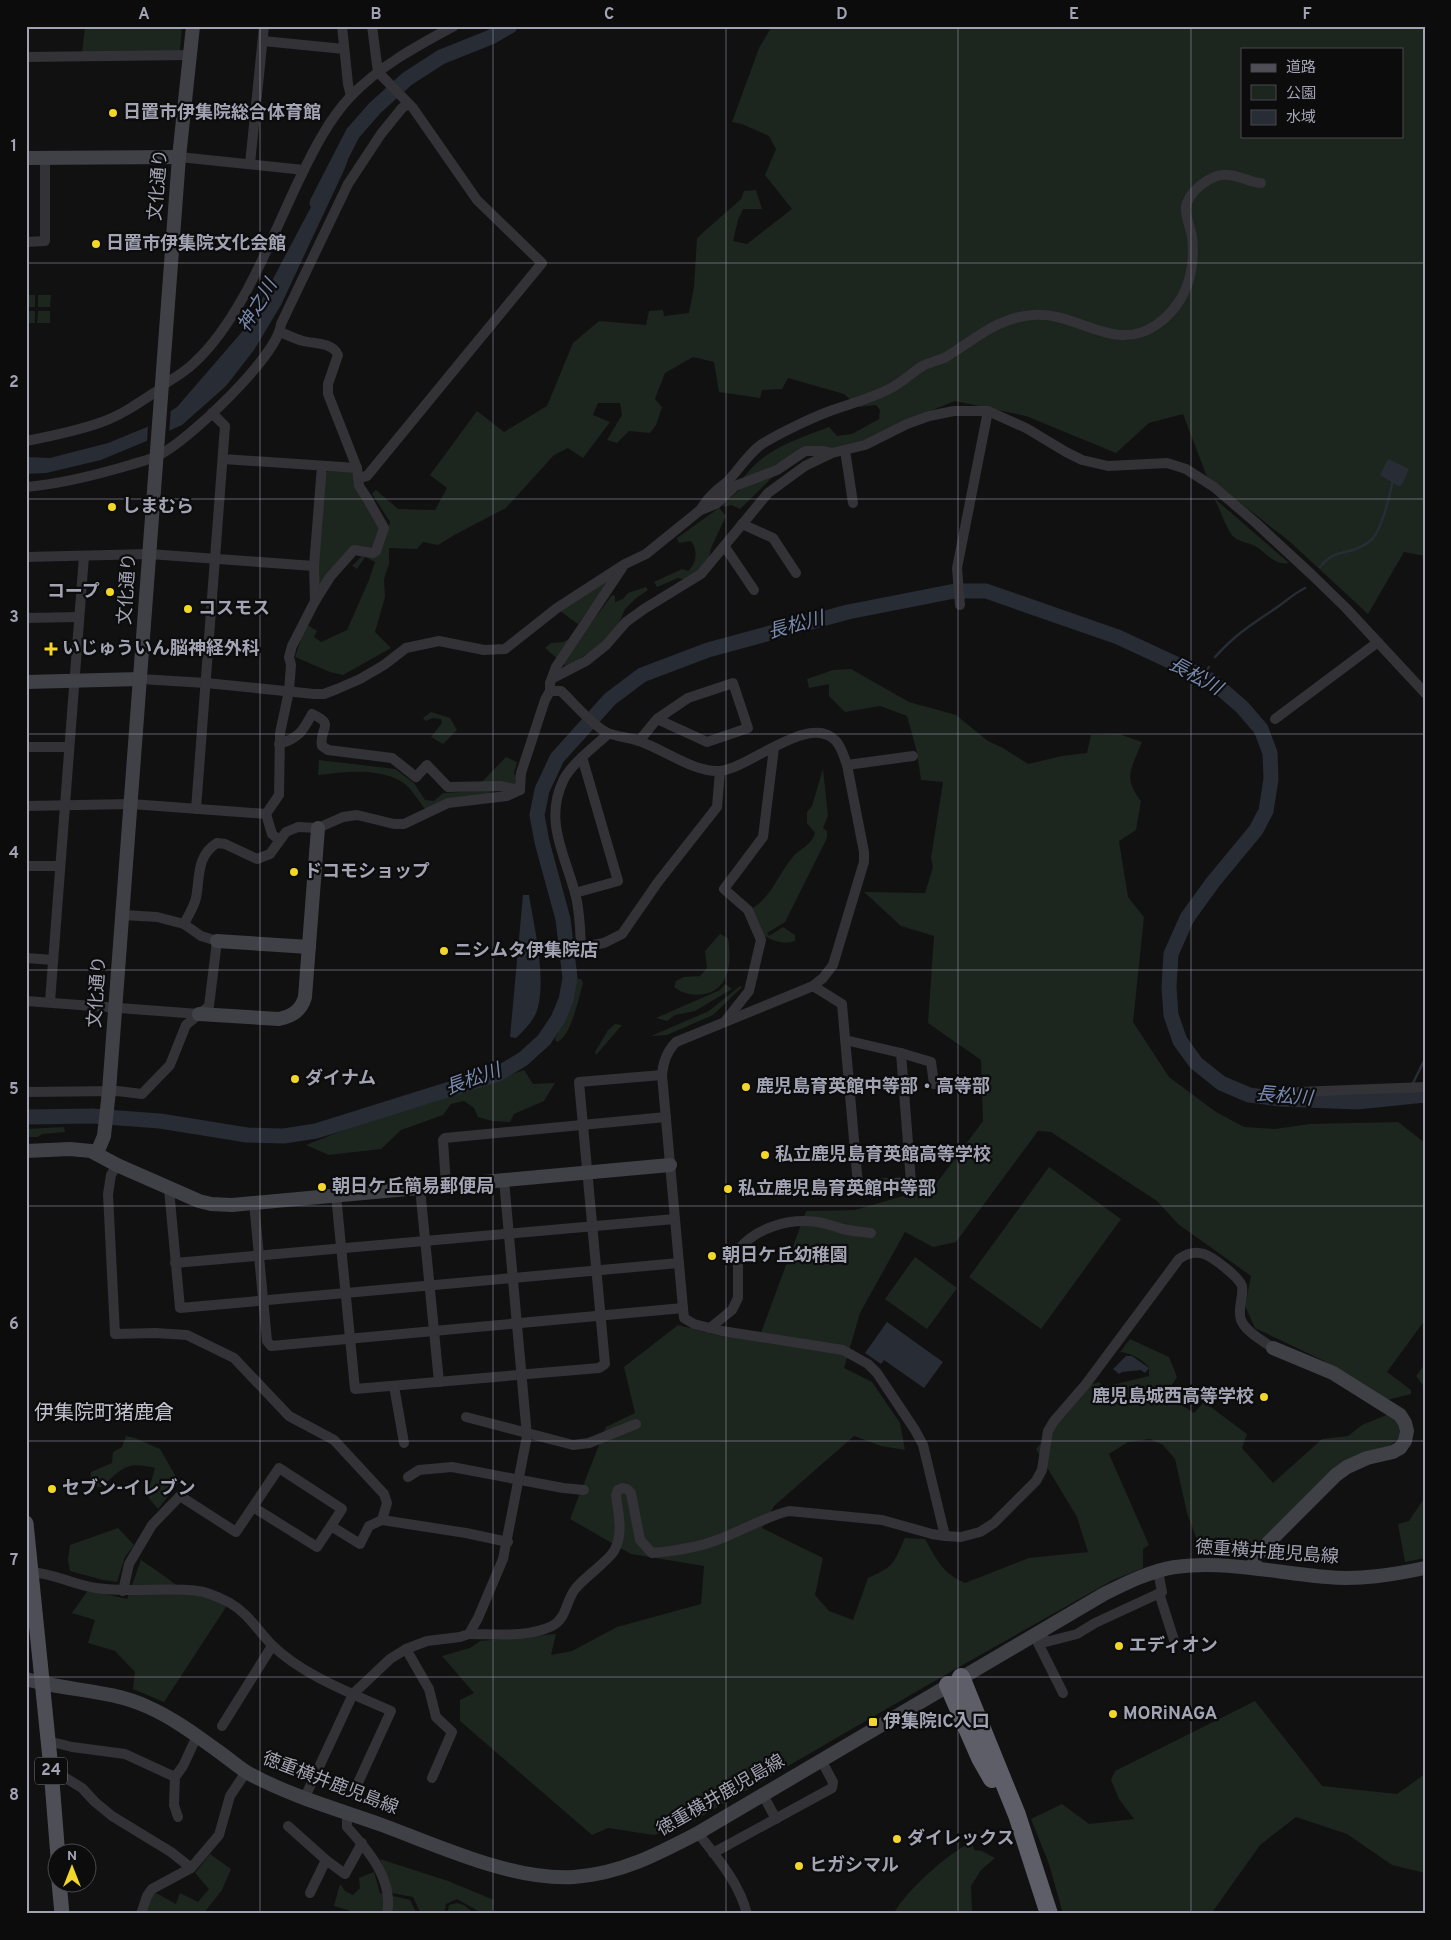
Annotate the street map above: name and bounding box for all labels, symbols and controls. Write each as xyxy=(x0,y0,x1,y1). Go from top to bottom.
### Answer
text: A xyxy=(138,5,150,25)
text: B xyxy=(370,5,382,25)
text: C xyxy=(604,5,614,25)
text: D xyxy=(836,5,848,25)
text: E xyxy=(1069,5,1079,25)
text: F xyxy=(1302,5,1312,25)
legend xyxy=(1241,48,1404,138)
text: 道路 xyxy=(1286,59,1316,78)
text: 公園 xyxy=(1286,85,1316,104)
place label: 日置市伊集院総合体育館 xyxy=(123,102,321,125)
marker: 日置市伊集院総合体育館 xyxy=(107,107,119,119)
text: 水域 xyxy=(1286,109,1316,128)
text: 1 xyxy=(11,137,17,157)
street label: 文化通り xyxy=(144,148,174,222)
place label: 日置市伊集院文化会館 xyxy=(106,233,286,256)
marker: 日置市伊集院文化会館 xyxy=(90,238,102,250)
water label: 神之川 xyxy=(233,274,284,337)
text: 2 xyxy=(9,373,19,393)
place label: しまむら xyxy=(122,496,194,519)
marker: しまむら xyxy=(106,501,118,513)
street label: 文化通り xyxy=(114,552,142,626)
place label: コープ xyxy=(47,581,100,604)
marker: コープ xyxy=(104,586,116,598)
place label: コスモス xyxy=(198,598,270,621)
marker: コスモス xyxy=(182,603,194,615)
water label: 長松川 xyxy=(765,607,829,645)
text: 3 xyxy=(9,608,19,628)
place label: いじゅういん脳神経外科 xyxy=(62,638,260,661)
marker: いじゅういん脳神経外科 xyxy=(44,642,58,656)
water label: 長松川 xyxy=(1164,653,1227,702)
text: 4 xyxy=(9,844,19,864)
place label: ドコモショップ xyxy=(304,861,430,884)
marker: ドコモショップ xyxy=(288,866,300,878)
place label: ニシムタ伊集院店 xyxy=(454,940,598,963)
marker: ニシムタ伊集院店 xyxy=(438,945,450,957)
street label: 文化通り xyxy=(84,955,112,1029)
water label: 長松川 xyxy=(442,1058,506,1101)
place label: ダイナム xyxy=(305,1068,376,1091)
marker: ダイナム xyxy=(289,1073,301,1085)
place label: 鹿児島育英館中等部・高等部 xyxy=(756,1076,990,1099)
text: 5 xyxy=(9,1080,19,1100)
marker: 鹿児島育英館中等部・高等部 xyxy=(740,1081,752,1093)
water label: 長松川 xyxy=(1255,1083,1315,1112)
place label: 私立鹿児島育英館高等学校 xyxy=(775,1144,991,1167)
marker: 私立鹿児島育英館高等学校 xyxy=(759,1149,771,1161)
place label: 朝日ケ丘簡易郵便局 xyxy=(332,1176,494,1199)
place label: 私立鹿児島育英館中等部 xyxy=(738,1178,936,1201)
marker: 朝日ケ丘簡易郵便局 xyxy=(316,1181,328,1193)
marker: 私立鹿児島育英館中等部 xyxy=(722,1183,734,1195)
place label: 朝日ケ丘幼稚園 xyxy=(722,1245,848,1268)
marker: 朝日ケ丘幼稚園 xyxy=(706,1250,718,1262)
text: 6 xyxy=(9,1315,19,1335)
place label: 鹿児島城西高等学校 xyxy=(1092,1386,1254,1409)
marker: 鹿児島城西高等学校 xyxy=(1258,1391,1270,1403)
district label: 伊集院町猪鹿倉 xyxy=(34,1401,174,1427)
place label: セブン-イレブン xyxy=(62,1478,195,1501)
marker: セブン-イレブン xyxy=(46,1483,58,1495)
street label: 徳重横井鹿児島線 xyxy=(1194,1537,1340,1569)
text: 7 xyxy=(10,1551,18,1571)
place label: エディオン xyxy=(1129,1635,1218,1658)
marker: エディオン xyxy=(1113,1640,1125,1652)
place label: MORiNAGA xyxy=(1123,1703,1217,1726)
marker: MORiNAGA xyxy=(1107,1708,1119,1720)
place label: 伊集院IC入口 xyxy=(883,1711,990,1734)
marker: 伊集院IC入口 xyxy=(867,1716,879,1728)
street label: 徳重横井鹿児島線 xyxy=(259,1747,401,1821)
street label: 徳重横井鹿児島線 xyxy=(653,1750,789,1842)
road number: 24 xyxy=(35,1758,67,1784)
text: 8 xyxy=(9,1786,19,1806)
place label: ダイレックス xyxy=(907,1828,1014,1851)
marker: ダイレックス xyxy=(891,1833,903,1845)
north arrow xyxy=(48,1842,98,1892)
text: N xyxy=(67,1848,77,1865)
place label: ヒガシマル xyxy=(809,1855,899,1878)
marker: ヒガシマル xyxy=(793,1860,805,1872)

